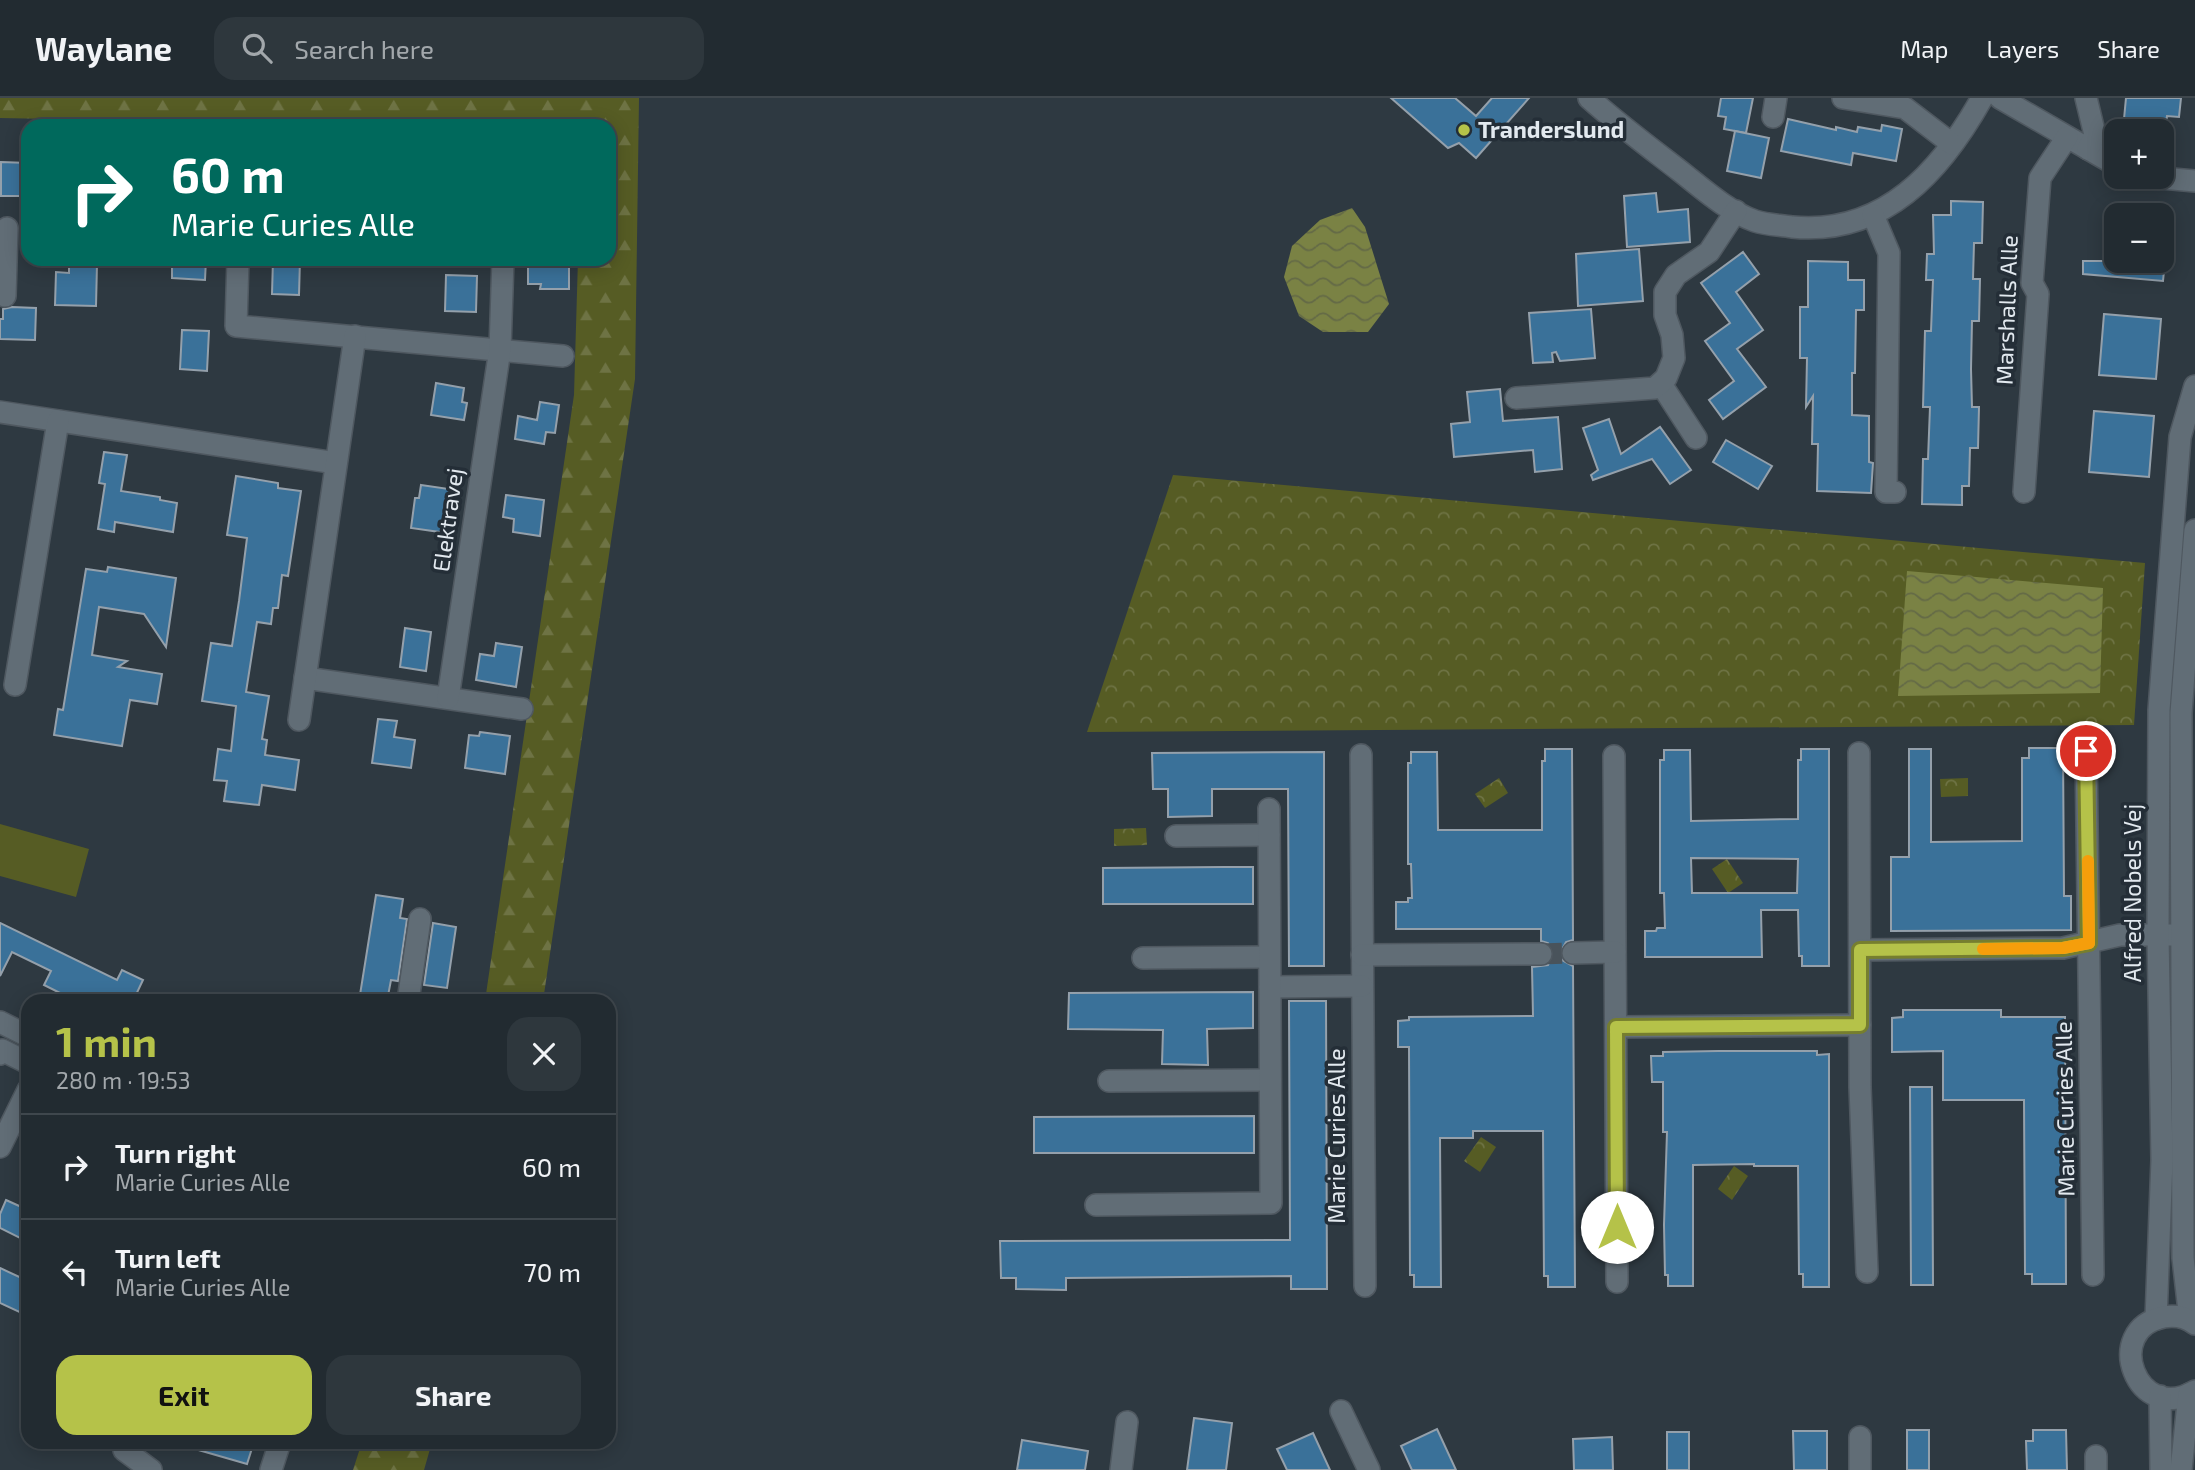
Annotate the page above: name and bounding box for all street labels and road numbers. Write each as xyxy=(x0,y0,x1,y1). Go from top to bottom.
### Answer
street label: Marshalls Alle xyxy=(1989,235,2023,385)
street label: Elektravej xyxy=(426,466,468,574)
street label: Alfred Nobels Vej xyxy=(2118,804,2146,982)
street label: Marie Curies Alle xyxy=(2048,1021,2080,1197)
street label: Marie Curies Alle xyxy=(1322,1048,1350,1224)

